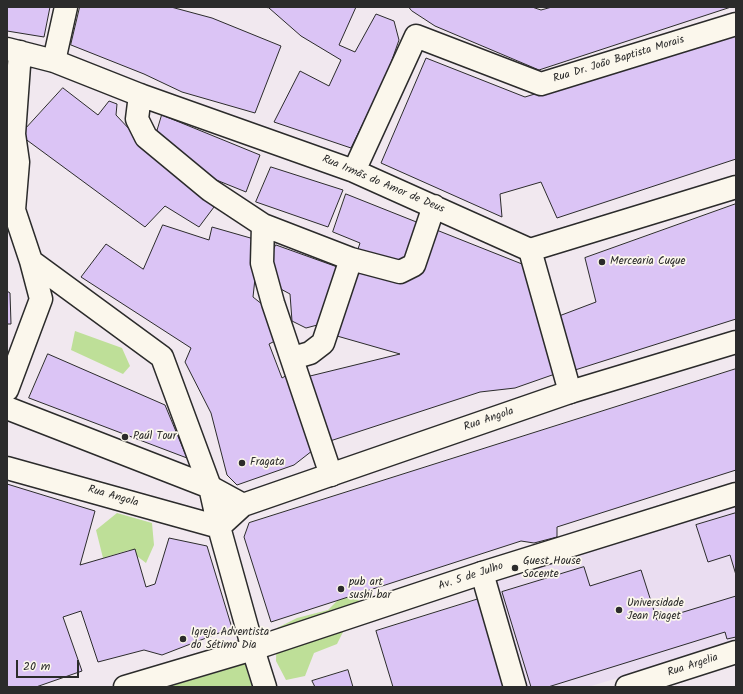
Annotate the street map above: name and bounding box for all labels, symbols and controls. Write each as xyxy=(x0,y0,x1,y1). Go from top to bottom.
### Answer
street label: Rua Dr. João Baptista Morais xyxy=(552,34,686,86)
street label: Rua Irmãs do Amor de Deus xyxy=(320,153,446,217)
place label: Mercearia Cuque xyxy=(610,255,685,269)
marker: Mercearia Cuque xyxy=(597,257,607,267)
street label: Rua Angola xyxy=(462,405,516,435)
place label: Paúl Tour xyxy=(133,430,176,444)
marker: Paúl Tour xyxy=(120,432,130,442)
place label: Fragata xyxy=(250,456,284,470)
marker: Fragata xyxy=(237,458,247,468)
street label: Rua Angola xyxy=(86,484,140,510)
place label: Guest House Socente xyxy=(523,555,581,581)
street label: Av. 5 de Julho xyxy=(437,560,505,594)
marker: Guest House Socente xyxy=(510,563,520,573)
place label: pub art sushi bar xyxy=(349,576,391,602)
marker: pub art sushi bar xyxy=(336,584,346,594)
place label: Universidade Jean Piaget xyxy=(627,597,684,623)
marker: Universidade Jean Piaget xyxy=(614,605,624,615)
place label: Igreja Adventista do Sétimo Dia xyxy=(191,626,269,652)
marker: Igreja Adventista do Sétimo Dia xyxy=(178,634,188,644)
scale bar xyxy=(18,652,81,678)
street label: Rua Argelia xyxy=(666,652,720,680)
text: 20 m xyxy=(23,657,50,676)

